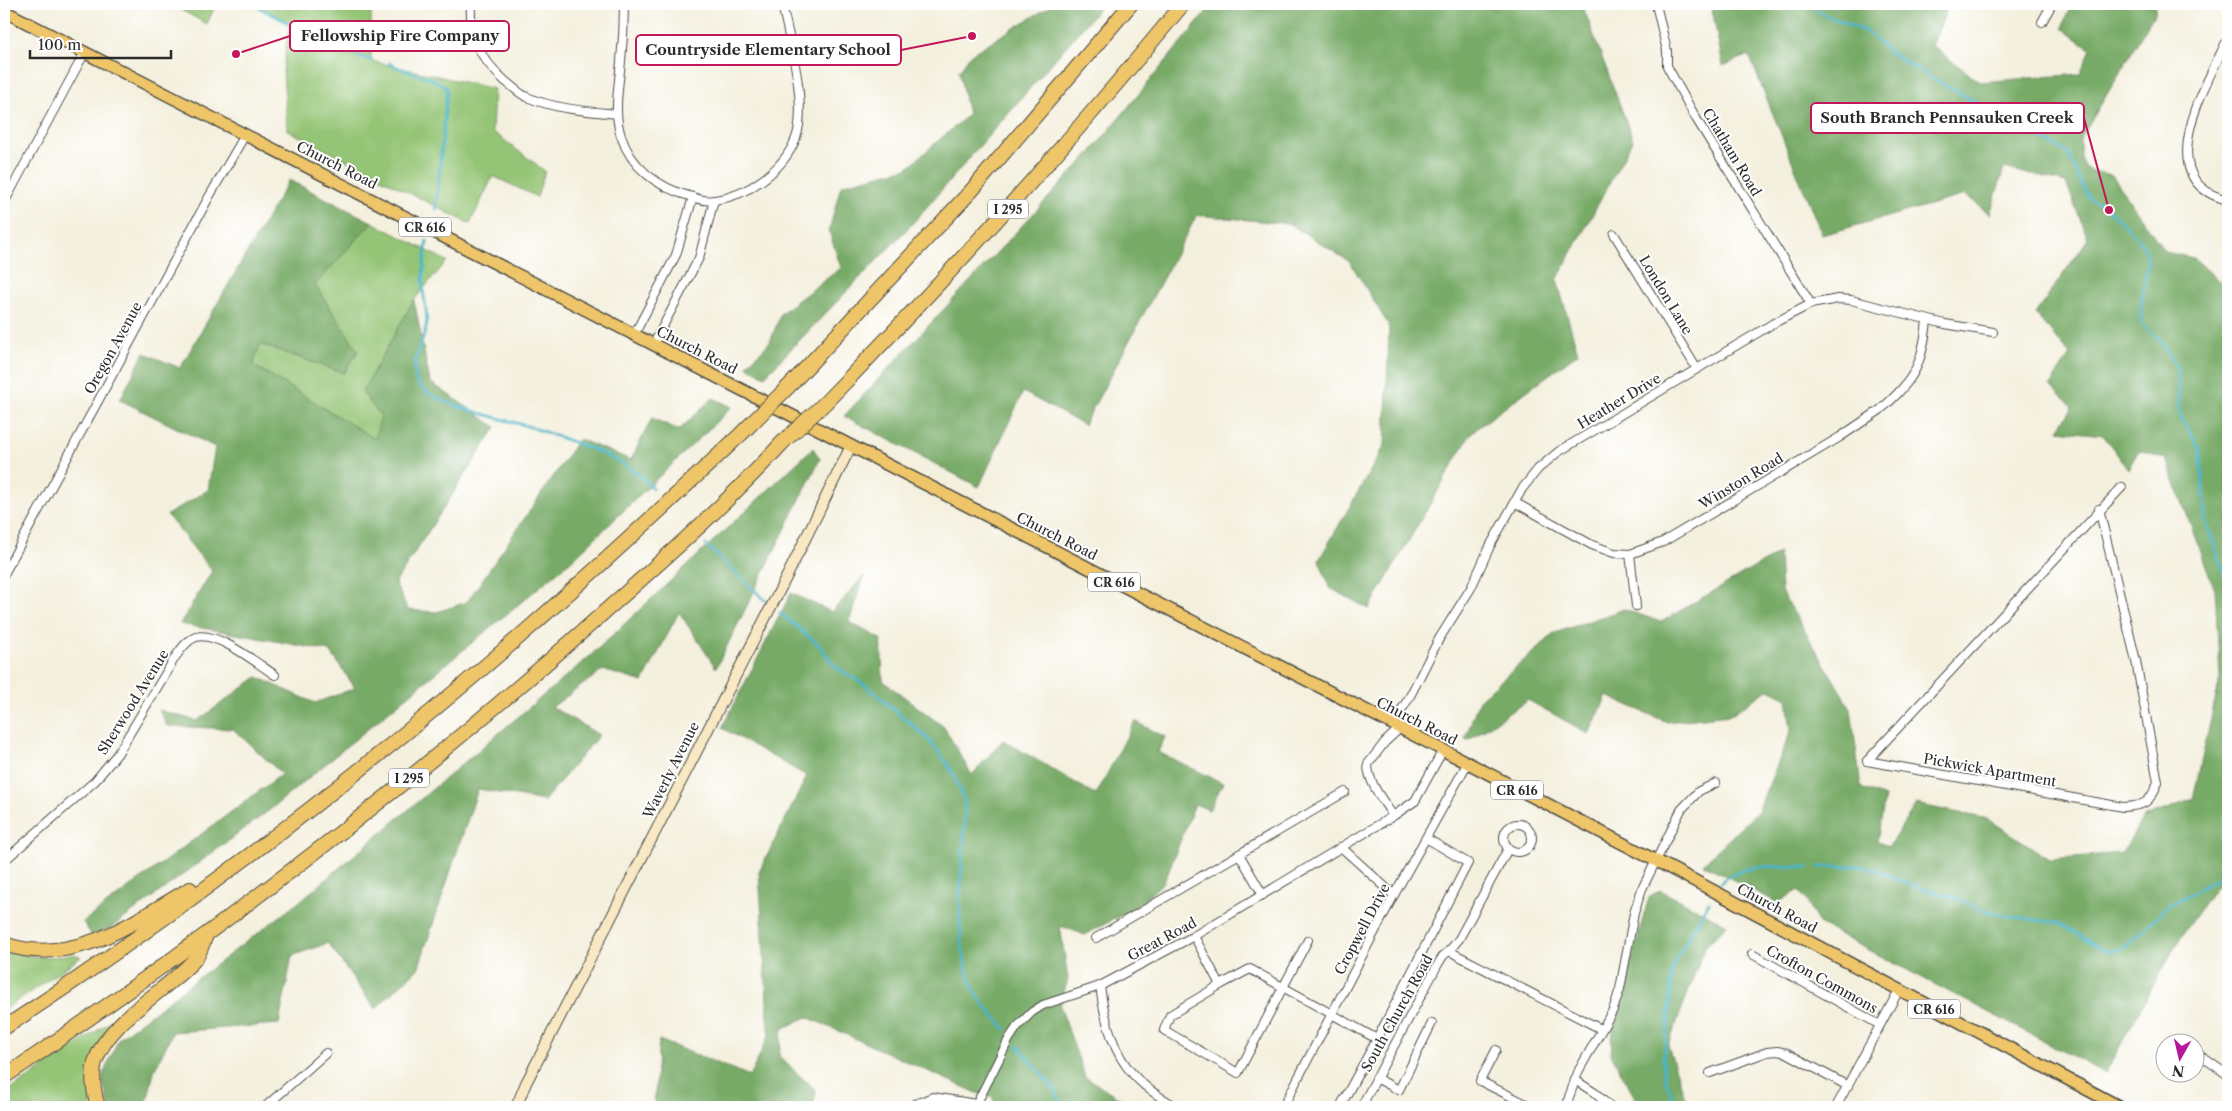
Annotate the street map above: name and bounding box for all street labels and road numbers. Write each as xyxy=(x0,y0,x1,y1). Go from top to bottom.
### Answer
street label: Chatham Road xyxy=(1699,105,1766,200)
street label: Church Road xyxy=(294,137,381,193)
road number: I 295 xyxy=(988,200,1028,218)
road number: CR 616 xyxy=(399,218,451,236)
street label: London Lane xyxy=(1635,252,1697,338)
street label: Oregon Avenue xyxy=(80,299,146,397)
street label: Church Road xyxy=(654,322,741,378)
street label: Heather Drive xyxy=(1574,369,1664,433)
street label: Winston Road xyxy=(1695,449,1787,514)
street label: Church Road xyxy=(1014,508,1101,564)
road number: CR 616 xyxy=(1088,572,1140,592)
street label: Sherwood Avenue xyxy=(93,646,173,758)
street label: Church Road xyxy=(1374,693,1461,749)
street label: Waverly Avenue xyxy=(638,718,703,822)
street label: Pickwick Apartment xyxy=(1922,749,2058,791)
road number: I 295 xyxy=(389,768,429,788)
road number: CR 616 xyxy=(1491,780,1543,800)
street label: Church Road xyxy=(1734,879,1821,937)
street label: Cropwell Drive xyxy=(1330,880,1394,978)
street label: Great Road xyxy=(1124,913,1200,965)
street label: Crofton Commons xyxy=(1763,941,1881,1017)
street label: South Church Road xyxy=(1357,951,1437,1075)
road number: CR 616 xyxy=(1908,1000,1960,1019)

